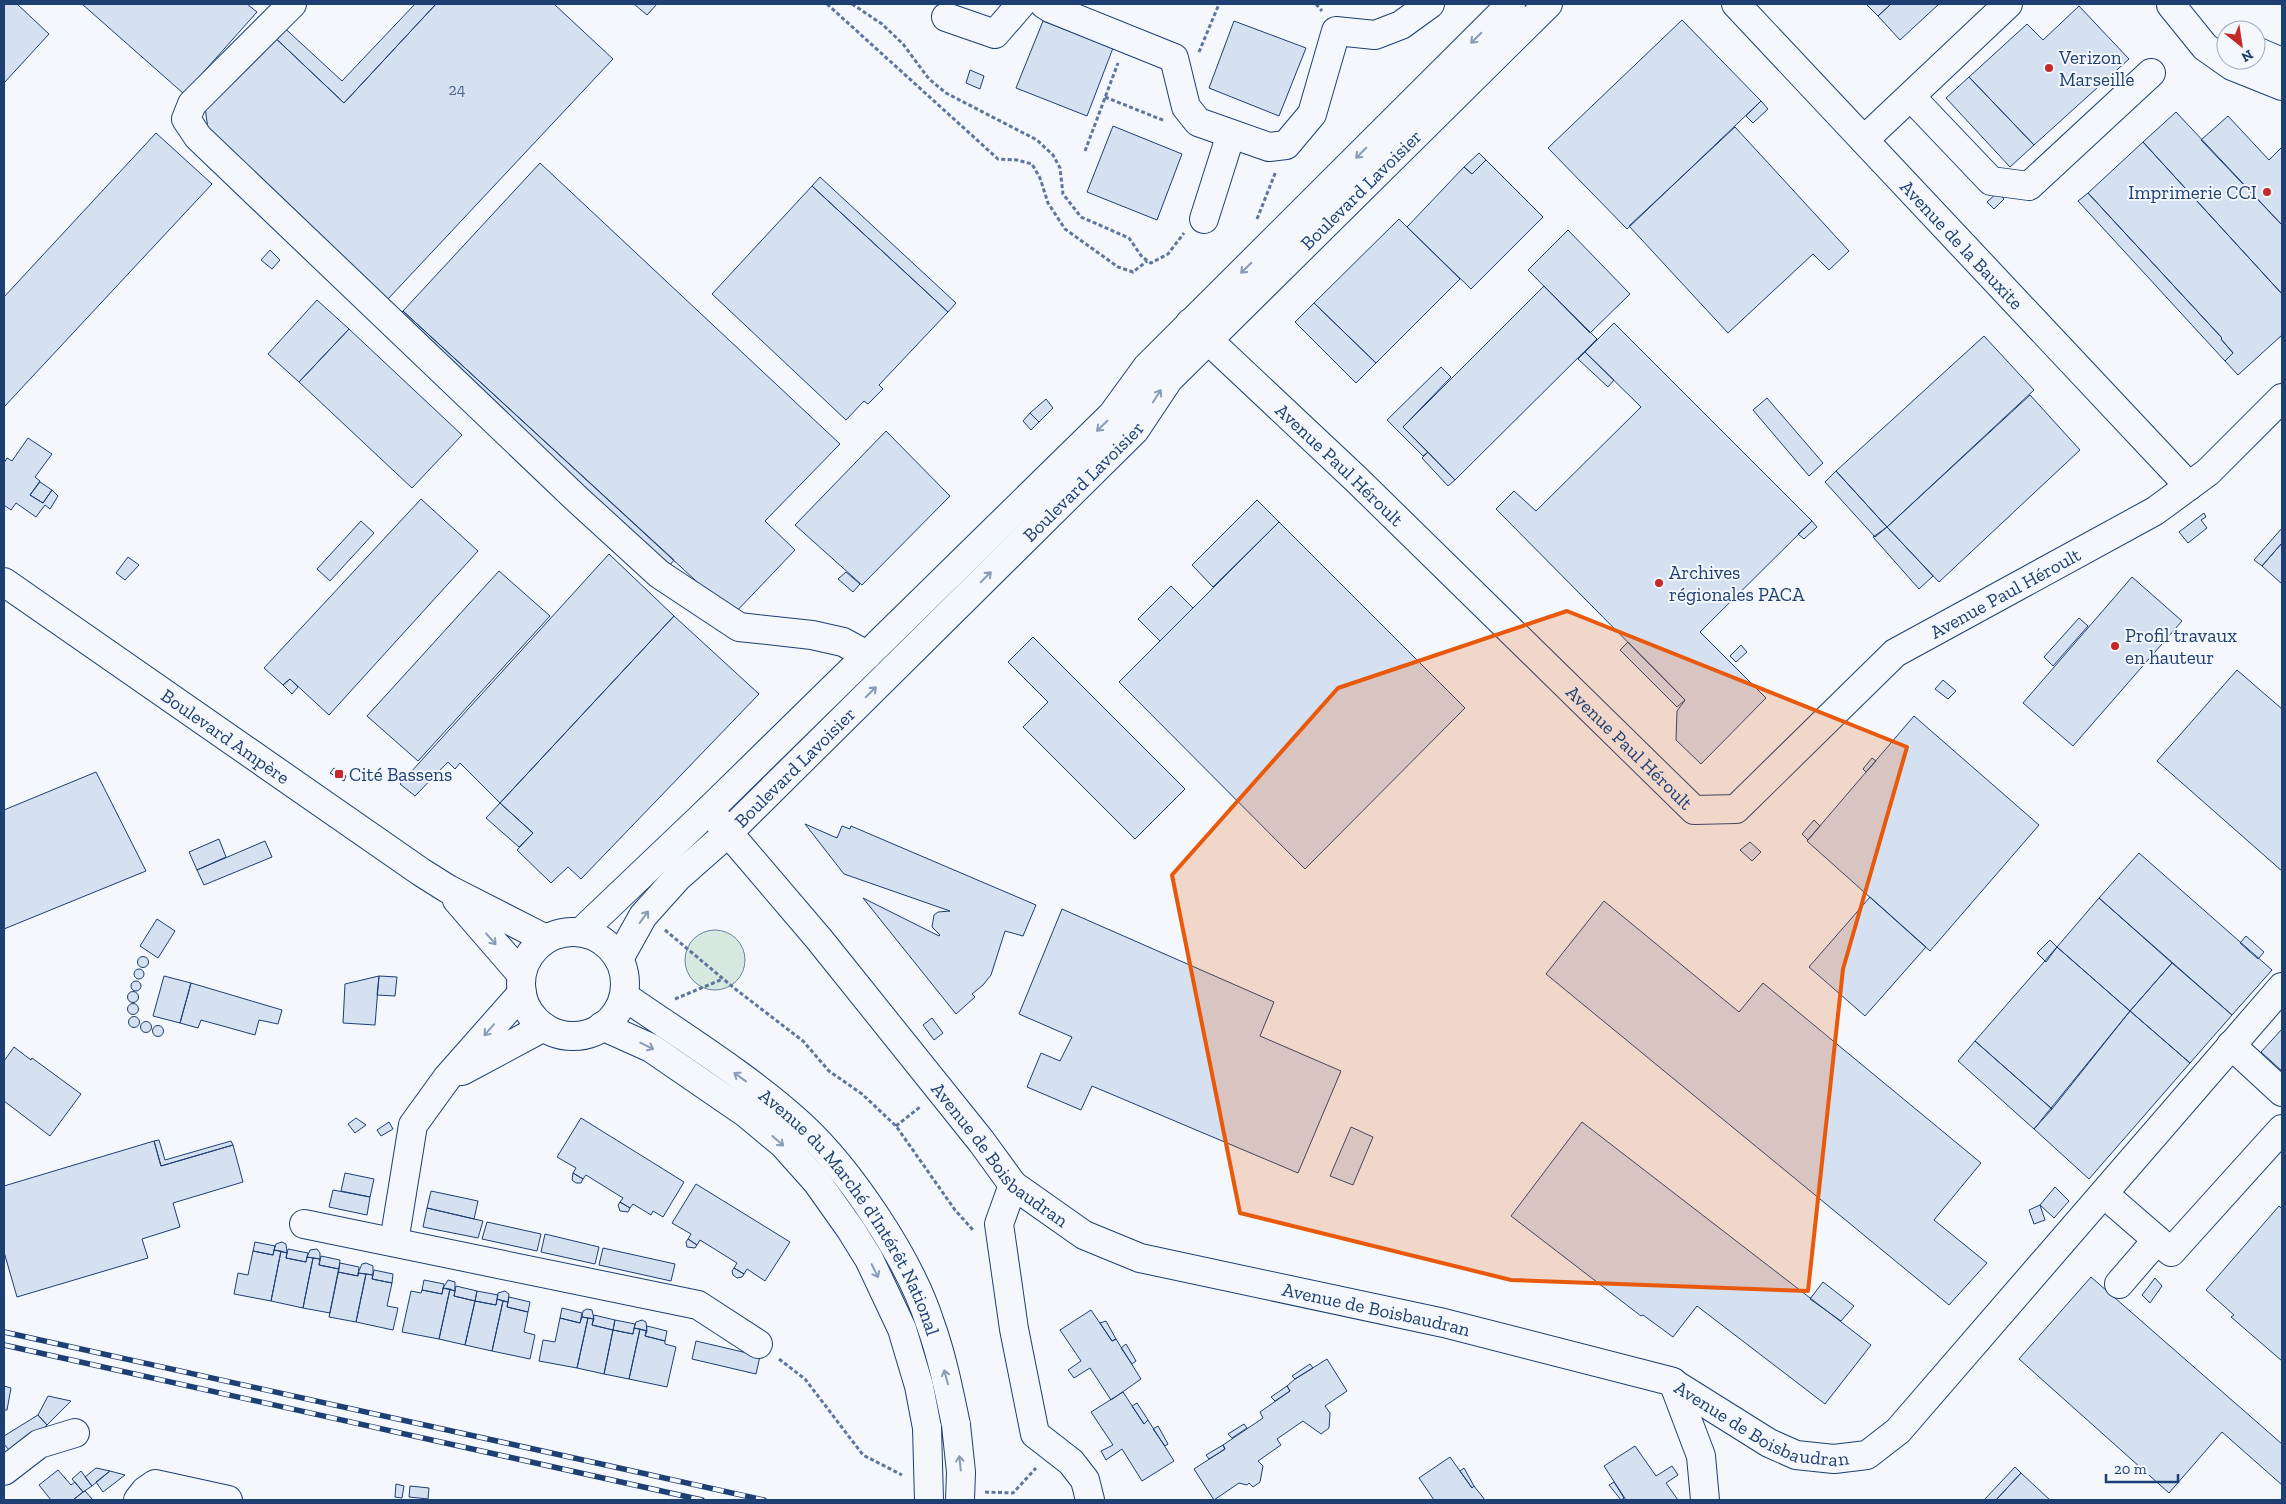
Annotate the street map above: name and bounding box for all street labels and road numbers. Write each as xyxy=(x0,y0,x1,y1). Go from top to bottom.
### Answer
street label: Boulevard Lavoisier xyxy=(1296,125,1427,255)
street label: Avenue de la Bauxite xyxy=(1895,175,2028,314)
street label: Avenue Paul Héroult xyxy=(1271,399,1408,531)
street label: Boulevard Lavoisier xyxy=(1018,418,1149,547)
street label: Avenue Paul Héroult xyxy=(1926,543,2085,644)
street label: Avenue Paul Héroult xyxy=(1561,680,1698,814)
street label: Boulevard Ampère xyxy=(157,684,294,789)
street label: Boulevard Lavoisier xyxy=(730,702,860,832)
street label: Avenue de Boisbaudran xyxy=(926,1078,1073,1232)
street label: Avenue du Marché d'Intérêt National xyxy=(754,1084,944,1339)
street label: Avenue de Boisbaudran xyxy=(1280,1278,1473,1341)
street label: Avenue de Boisbaudran xyxy=(1670,1376,1850,1471)

